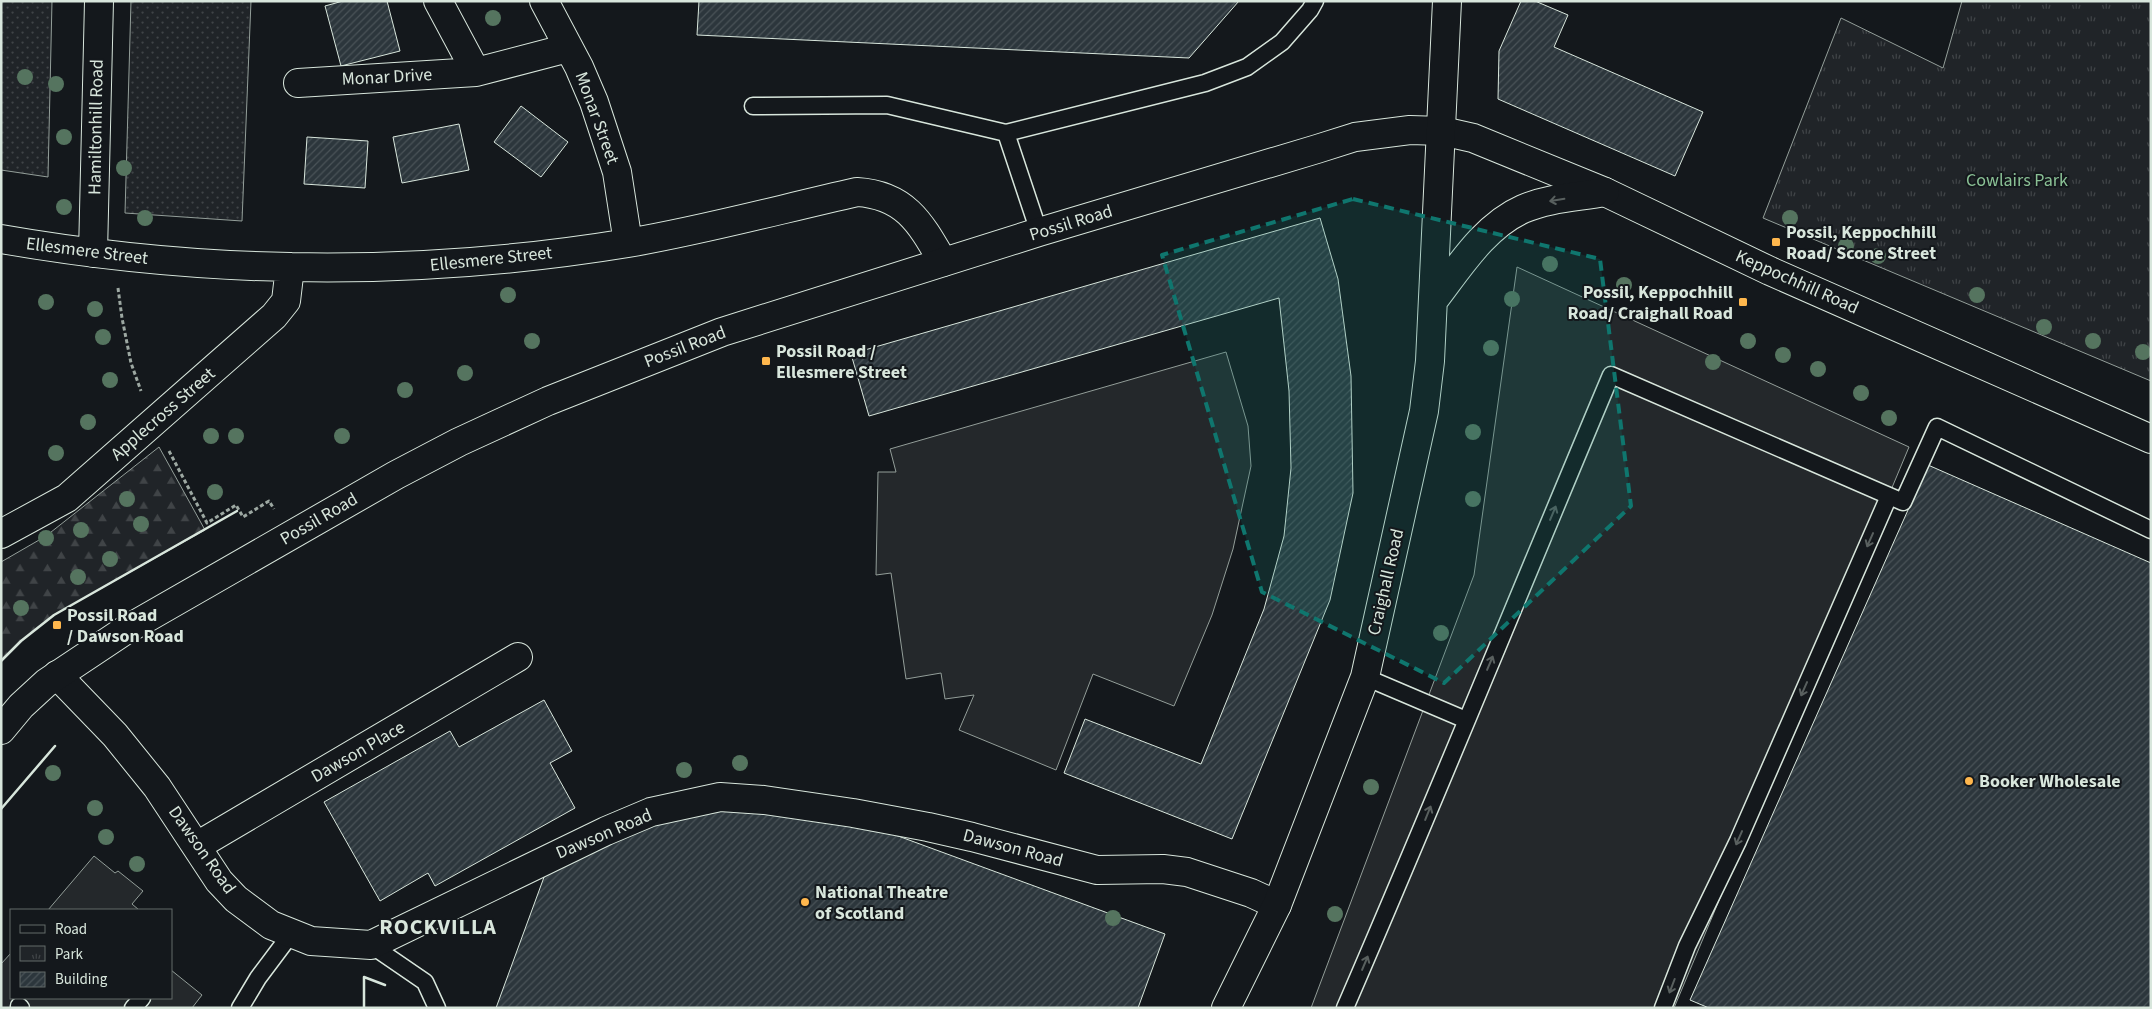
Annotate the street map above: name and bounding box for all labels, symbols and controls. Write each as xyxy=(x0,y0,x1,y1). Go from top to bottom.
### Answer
street label: Hamiltonhill Road xyxy=(82,59,110,195)
street label: Monar Drive xyxy=(341,62,433,92)
street label: Monar Street xyxy=(569,68,625,168)
park label: Cowlairs Park xyxy=(1966,168,2068,193)
one-way arrow xyxy=(1549,195,1565,205)
street label: Possil Road xyxy=(1026,199,1116,247)
place label: Possil, Keppochhill Road/ Scone Street xyxy=(1786,220,1936,266)
street label: Ellesmere Street xyxy=(25,231,149,271)
marker: Possil, Keppochhill Road/ Scone Street xyxy=(1770,236,1782,248)
street label: Ellesmere Street xyxy=(429,240,553,278)
street label: Keppochhill Road xyxy=(1731,244,1863,320)
place label: Possil, Keppochhill Road/ Craighall Road xyxy=(1568,280,1733,326)
marker: Possil, Keppochhill Road/ Craighall Road xyxy=(1737,296,1749,308)
street label: Possil Road xyxy=(640,320,730,374)
place label: Possil Road / Ellesmere Street xyxy=(776,339,907,385)
marker: Possil Road / Ellesmere Street xyxy=(760,355,772,367)
street label: Applecross Street xyxy=(105,362,221,466)
street label: Possil Road xyxy=(276,487,362,551)
one-way arrow xyxy=(1548,506,1558,521)
street label: Craighall Road xyxy=(1362,526,1410,638)
one-way arrow xyxy=(1864,532,1874,547)
place label: Possil Road / Dawson Road xyxy=(67,603,184,649)
marker: Possil Road / Dawson Road xyxy=(51,619,63,631)
one-way arrow xyxy=(1485,656,1495,671)
one-way arrow xyxy=(1799,681,1809,696)
street label: Dawson Place xyxy=(307,715,410,789)
place label: Booker Wholesale xyxy=(1979,769,2121,794)
marker: Booker Wholesale xyxy=(1963,775,1975,787)
street label: Dawson Road xyxy=(162,801,242,899)
street label: Dawson Road xyxy=(552,802,656,866)
one-way arrow xyxy=(1425,806,1434,821)
street label: Dawson Road xyxy=(960,823,1066,873)
one-way arrow xyxy=(1734,830,1743,845)
place label: National Theatre of Scotland xyxy=(815,880,948,926)
marker: National Theatre of Scotland xyxy=(799,896,811,908)
legend xyxy=(10,909,172,999)
district label: ROCKVILLA xyxy=(379,911,497,943)
text: Road xyxy=(55,919,87,940)
text: Park xyxy=(55,944,84,965)
one-way arrow xyxy=(1360,956,1370,971)
text: Building xyxy=(55,969,108,990)
one-way arrow xyxy=(1667,978,1676,993)

